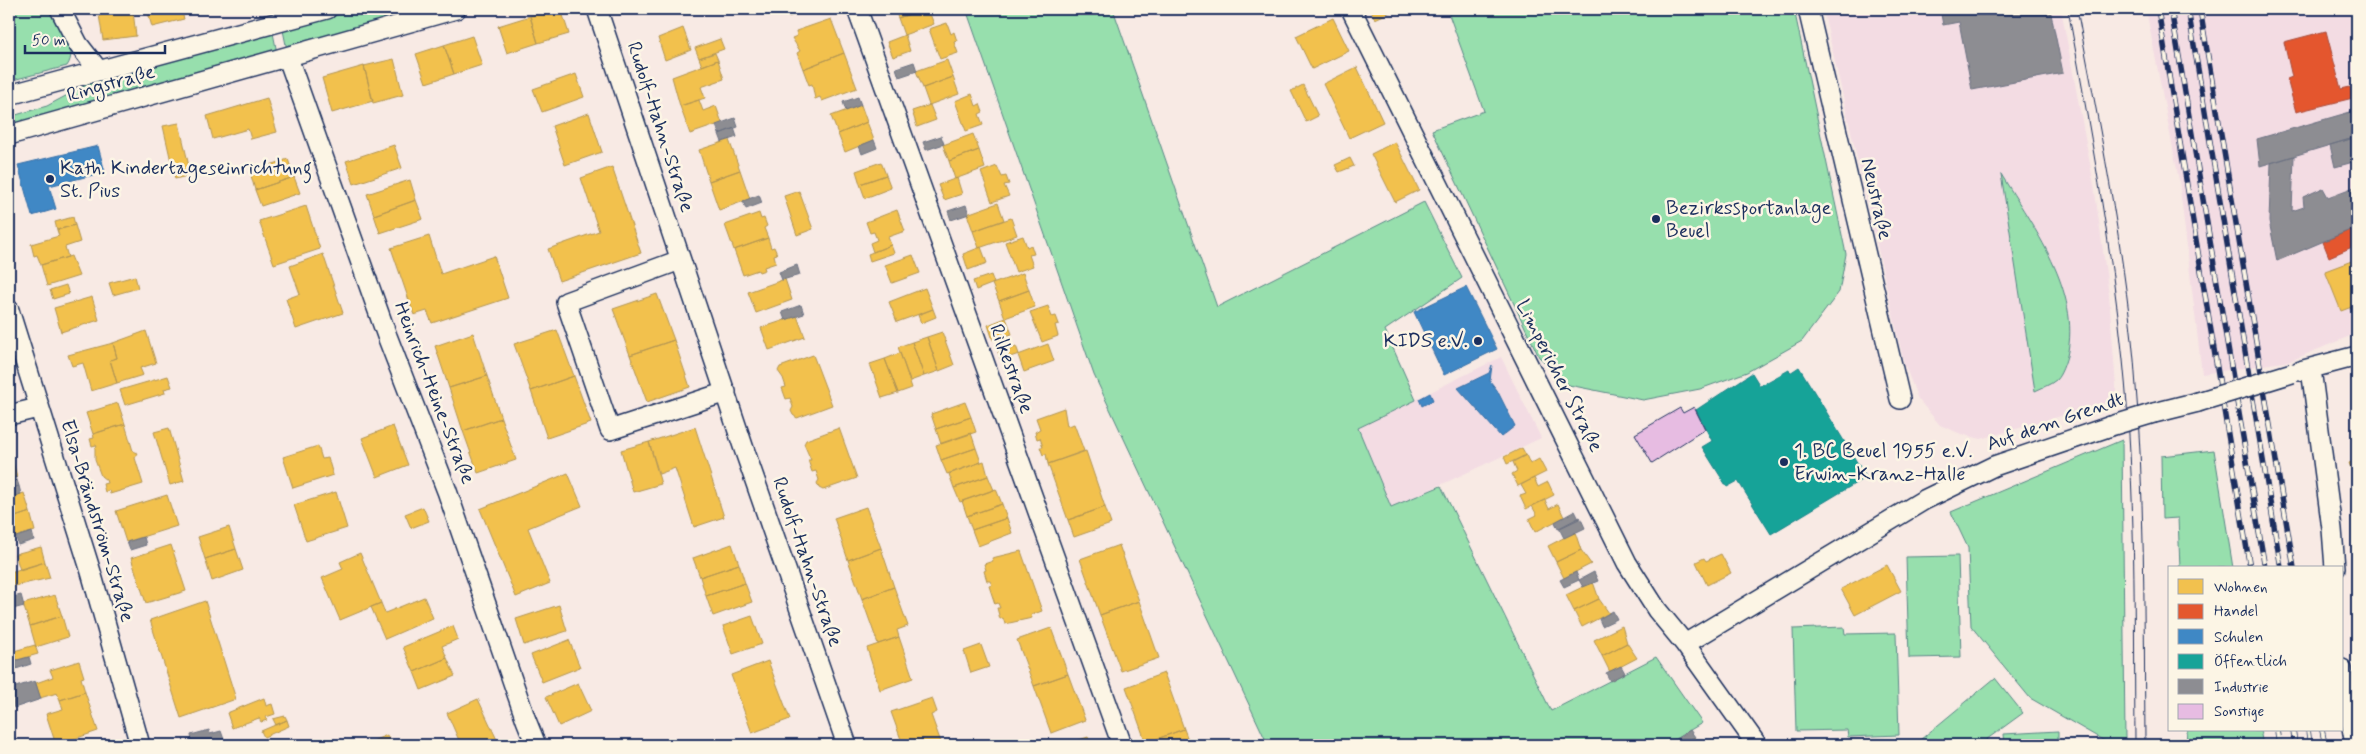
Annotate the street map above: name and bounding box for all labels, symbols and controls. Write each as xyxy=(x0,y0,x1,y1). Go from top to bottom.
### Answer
scale bar xyxy=(25,22,165,54)
text: 50 m xyxy=(32,31,66,51)
street label: Rudolf-Hahn-Straße xyxy=(620,38,700,216)
street label: Ringstraße xyxy=(64,59,159,110)
place label: Kath. Kindertageseinrichtung St. Pius xyxy=(60,155,312,205)
street label: Neustraße xyxy=(1854,156,1899,243)
marker: Kath. Kindertageseinrichtung St. Pius xyxy=(44,173,56,185)
place label: Bezirkssportanlage Beuel xyxy=(1666,195,1832,245)
marker: Bezirkssportanlage Beuel xyxy=(1650,213,1662,225)
street label: Limpericher Straße xyxy=(1509,295,1609,457)
street label: Heinrich-Heine-Straße xyxy=(387,298,481,488)
street label: Rilkestraße xyxy=(982,321,1040,418)
place label: KIDS e.V. xyxy=(1383,328,1468,355)
marker: KIDS e.V. xyxy=(1472,335,1484,347)
street label: Auf dem Grendt xyxy=(1983,386,2127,458)
street label: Elsa-Brändström-Straße xyxy=(53,416,141,626)
place label: 1. BC Beuel 1955 e.V. Erwin-Kranz-Halle xyxy=(1794,438,1973,488)
marker: 1. BC Beuel 1955 e.V. Erwin-Kranz-Halle xyxy=(1778,456,1790,468)
street label: Rudolf-Hahn-Straße xyxy=(765,474,849,651)
legend xyxy=(2168,566,2344,732)
text: Wohnen xyxy=(2214,578,2268,598)
text: Handel xyxy=(2214,602,2258,622)
text: Schulen xyxy=(2214,628,2264,648)
text: Öffentlich xyxy=(2214,652,2287,672)
text: Industrie xyxy=(2214,678,2269,698)
text: Sonstige xyxy=(2214,702,2264,722)

